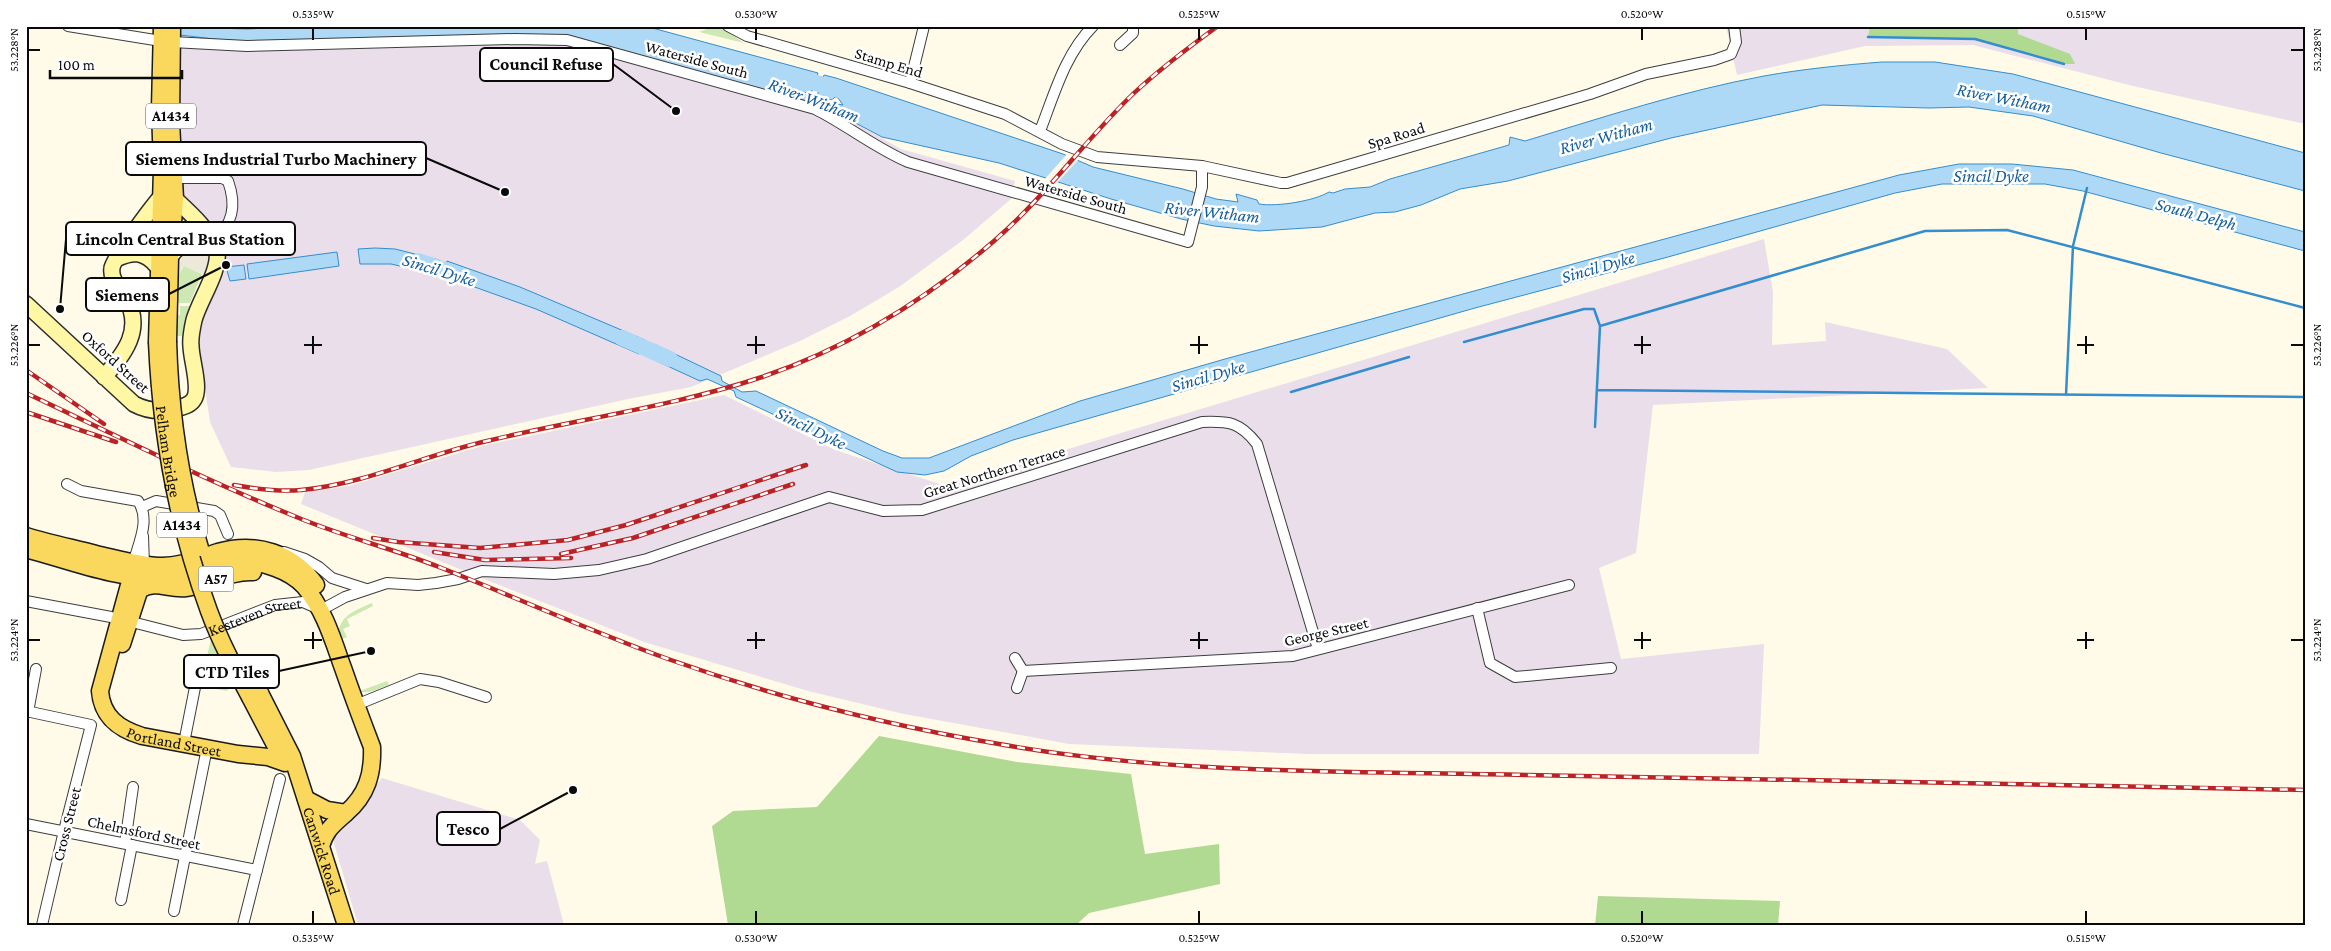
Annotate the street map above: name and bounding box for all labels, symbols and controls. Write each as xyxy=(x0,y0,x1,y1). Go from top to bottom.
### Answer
text: 0.535°W xyxy=(292,7,334,21)
text: 0.530°W xyxy=(735,7,777,21)
text: 0.525°W xyxy=(1178,7,1220,21)
text: 0.520°W xyxy=(1621,7,1663,21)
text: 0.515°W xyxy=(2066,7,2106,21)
text: 53.228°N xyxy=(7,28,21,72)
text: 53.228°N xyxy=(2310,28,2324,72)
street label: Waterside South xyxy=(644,38,751,82)
street label: Stamp End xyxy=(853,44,925,82)
scale bar xyxy=(50,48,182,80)
callout: Council Refuse xyxy=(480,48,613,81)
text: Council Refuse xyxy=(489,54,603,74)
text: 100 m xyxy=(58,57,95,73)
water label: River Witham xyxy=(766,74,862,126)
water label: River Witham xyxy=(1955,79,2053,117)
road number: A1434 xyxy=(146,104,196,128)
water label: River Witham xyxy=(1557,114,1655,158)
street label: Spa Road xyxy=(1366,119,1428,153)
callout: Siemens Industrial Turbo Machinery xyxy=(126,142,426,175)
text: Siemens Industrial Turbo Machinery xyxy=(136,149,417,169)
water label: Sincil Dyke xyxy=(1953,166,2029,186)
street label: Waterside South xyxy=(1023,172,1129,217)
water label: South Delph xyxy=(2153,194,2239,234)
water label: River Witham xyxy=(1164,197,1260,227)
callout: Lincoln Central Bus Station xyxy=(66,222,295,255)
text: Lincoln Central Bus Station xyxy=(75,229,285,249)
water label: Sincil Dyke xyxy=(1559,247,1637,287)
water label: Sincil Dyke xyxy=(400,249,478,291)
callout: Siemens xyxy=(86,278,169,311)
text: Siemens xyxy=(95,285,159,305)
text: 53.226°N xyxy=(7,323,21,366)
text: 53.226°N xyxy=(2310,323,2324,366)
street label: Oxford Street xyxy=(78,327,153,397)
water label: Sincil Dyke xyxy=(1169,356,1247,396)
water label: Sincil Dyke xyxy=(773,402,849,454)
street label: Pelham Bridge xyxy=(153,405,184,499)
street label: Great Northern Terrace xyxy=(921,442,1067,501)
road number: A1434 xyxy=(157,512,207,538)
road number: A57 xyxy=(198,566,234,592)
street label: Kesteven Street xyxy=(206,594,303,639)
street label: George Street xyxy=(1282,613,1371,650)
text: 53.224°N xyxy=(7,618,21,662)
text: 53.224°N xyxy=(2310,618,2324,662)
callout: CTD Tiles xyxy=(184,655,279,688)
text: CTD Tiles xyxy=(195,662,269,682)
street label: Portland Street xyxy=(124,723,223,760)
street label: Cross Street xyxy=(49,785,84,863)
street label: Canwick Road xyxy=(300,805,344,897)
street label: Chelmsford Street xyxy=(86,812,203,853)
callout: Tesco xyxy=(437,812,500,845)
text: Tesco xyxy=(446,819,490,839)
text: 0.535°W xyxy=(292,931,334,945)
text: 0.530°W xyxy=(735,931,777,945)
text: 0.525°W xyxy=(1178,931,1220,945)
text: 0.520°W xyxy=(1621,931,1663,945)
text: 0.515°W xyxy=(2066,931,2106,945)

